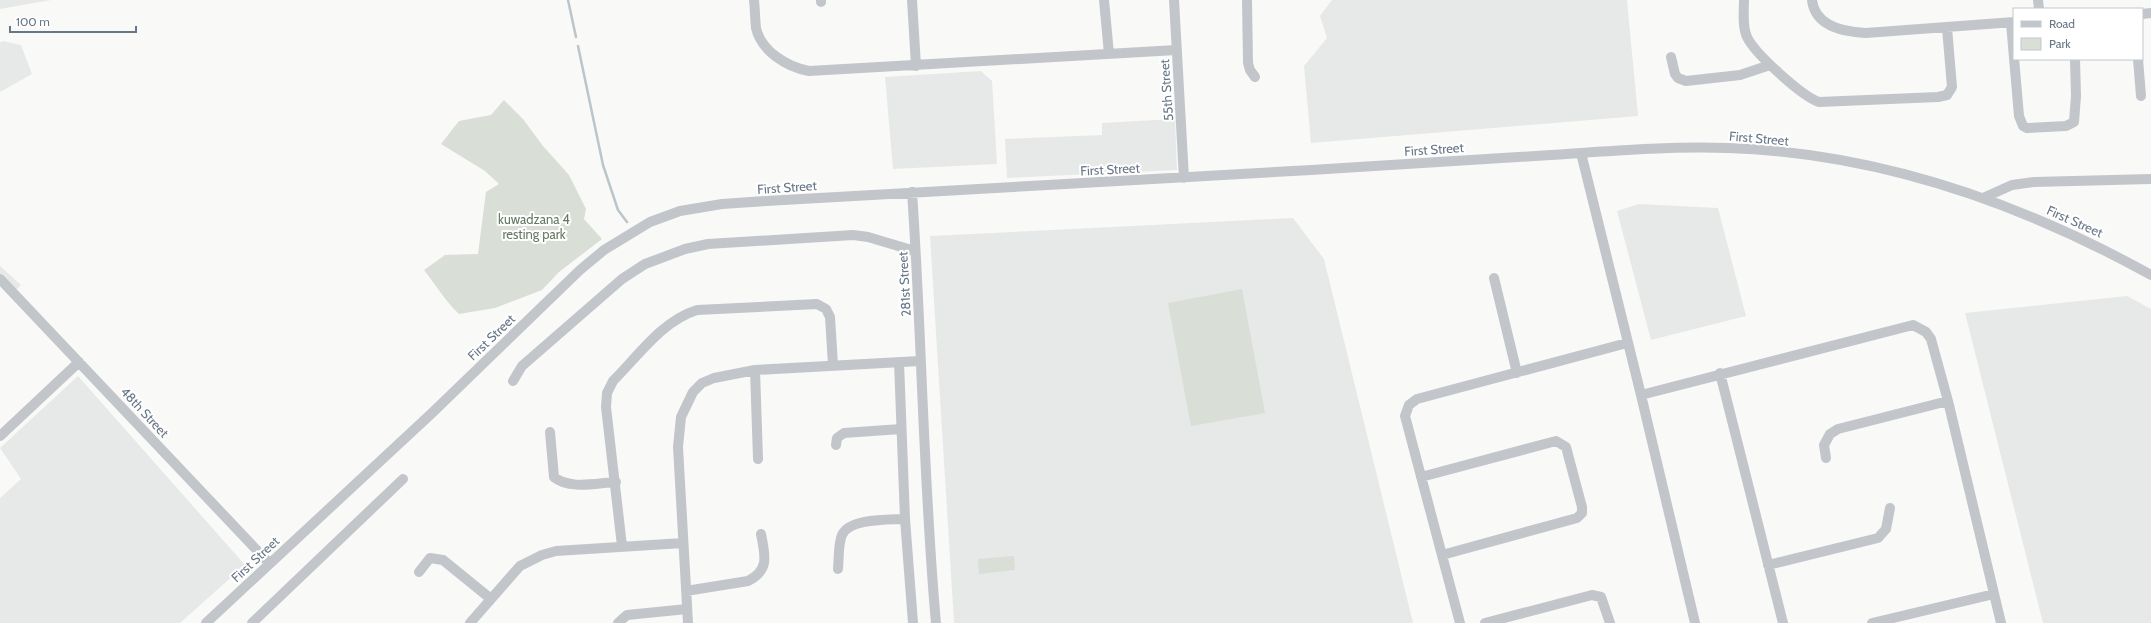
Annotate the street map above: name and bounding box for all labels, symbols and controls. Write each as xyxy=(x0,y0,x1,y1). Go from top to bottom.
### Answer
scale bar xyxy=(10,8,136,34)
legend xyxy=(2013,8,2143,60)
text: 100 m xyxy=(16,14,50,29)
text: Road xyxy=(2049,16,2075,31)
text: Park xyxy=(2049,36,2071,51)
street label: 55th Street xyxy=(1156,58,1176,121)
street label: First Street xyxy=(1729,127,1790,149)
street label: First Street xyxy=(1404,139,1465,159)
street label: First Street xyxy=(1080,159,1141,179)
street label: First Street xyxy=(757,177,818,197)
street label: First Street xyxy=(2044,202,2106,241)
park label: kuwadzana 4 resting park xyxy=(498,211,570,242)
street label: 281st Street xyxy=(894,250,914,317)
street label: First Street xyxy=(464,310,518,363)
street label: 48th Street xyxy=(118,383,173,441)
street label: First Street xyxy=(228,532,283,585)

